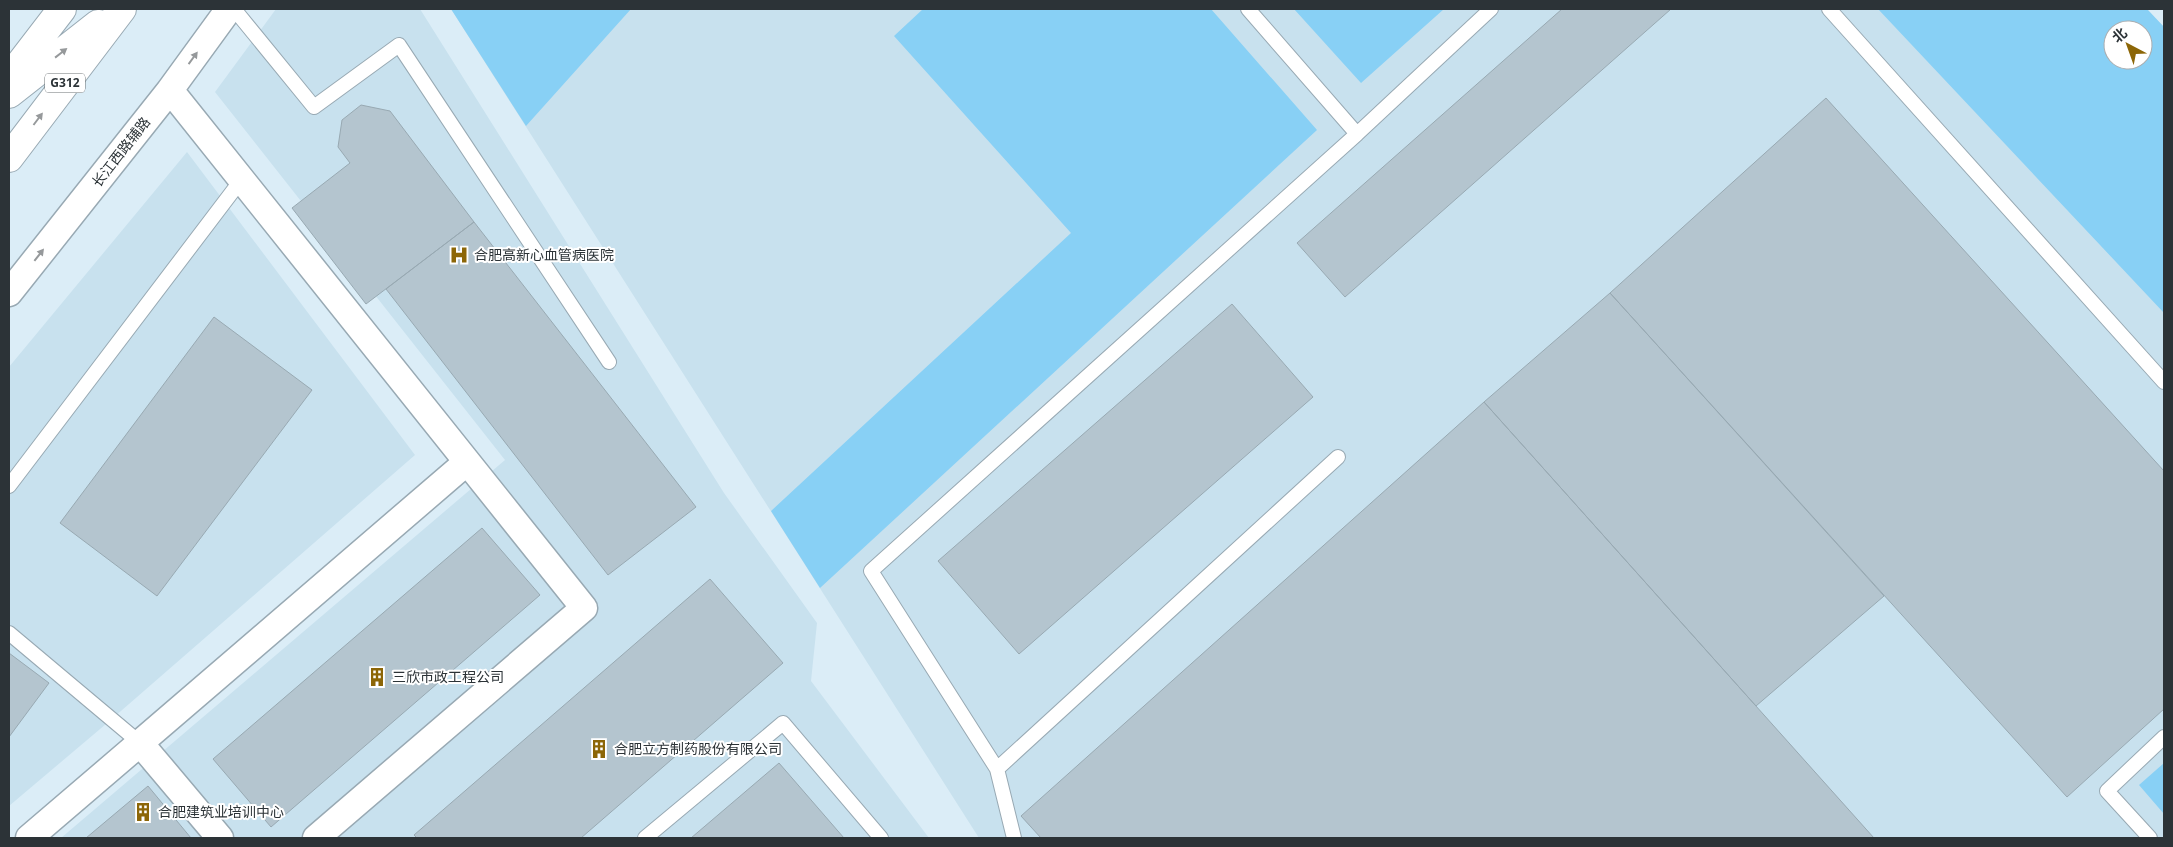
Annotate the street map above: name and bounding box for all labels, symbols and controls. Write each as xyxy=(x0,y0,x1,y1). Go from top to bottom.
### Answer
north arrow xyxy=(2103,20,2153,70)
text: 北 xyxy=(2108,23,2131,47)
one-way arrow xyxy=(54,48,67,59)
one-way arrow xyxy=(188,51,198,65)
road number: G312 xyxy=(45,74,85,92)
one-way arrow xyxy=(33,112,43,126)
street label: 长江西路辅路 xyxy=(87,113,154,191)
hospital icon: 合肥高新心血管病医院 xyxy=(448,244,470,266)
place label: 合肥高新心血管病医院 xyxy=(474,245,614,264)
one-way arrow xyxy=(34,249,45,262)
building icon: 三欣市政工程公司 xyxy=(366,666,388,688)
place label: 三欣市政工程公司 xyxy=(392,667,504,686)
building icon: 合肥立方制药股份有限公司 xyxy=(588,738,610,760)
place label: 合肥立方制药股份有限公司 xyxy=(614,739,782,758)
building icon: 合肥建筑业培训中心 xyxy=(132,801,154,823)
place label: 合肥建筑业培训中心 xyxy=(158,802,284,821)

